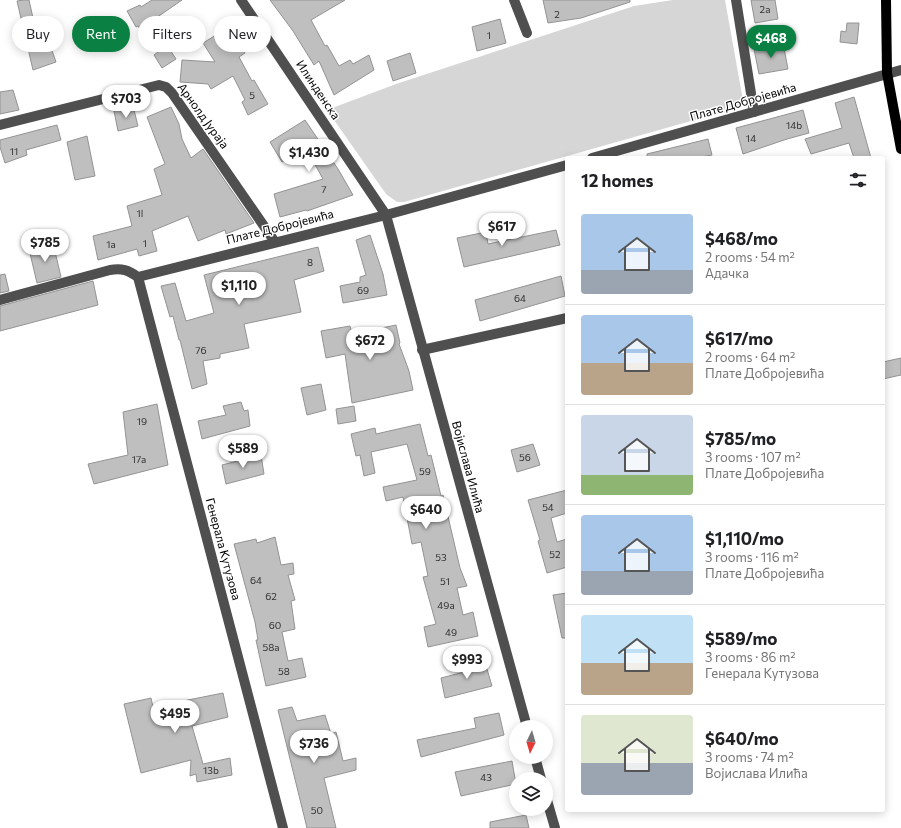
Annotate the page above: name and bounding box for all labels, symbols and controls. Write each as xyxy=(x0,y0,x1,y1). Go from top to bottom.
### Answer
house number: 2a xyxy=(760,3,770,15)
house number: 2 xyxy=(554,8,560,20)
chip: Buy xyxy=(12,16,64,52)
chip: Rent xyxy=(72,16,130,52)
chip: Filters xyxy=(138,16,206,52)
chip: New xyxy=(214,16,271,52)
pin: $468 xyxy=(747,25,795,59)
house number: 1 xyxy=(487,29,491,41)
text: $468 xyxy=(755,30,787,46)
street label: Илинденска xyxy=(294,57,344,122)
street label: Плате Добројевића xyxy=(688,79,798,123)
street label: Арнолд Јураја xyxy=(175,80,232,152)
pin: $703 xyxy=(102,85,150,119)
house number: 5 xyxy=(249,89,255,101)
text: $703 xyxy=(111,90,141,106)
house number: 14b xyxy=(786,119,802,131)
house number: 14 xyxy=(746,132,756,144)
pin: $1,430 xyxy=(276,139,342,173)
text: $1,430 xyxy=(289,144,329,160)
house number: 11 xyxy=(10,145,18,157)
icon: filters xyxy=(847,169,869,191)
text: 12 homes xyxy=(581,170,653,191)
house number: 7 xyxy=(321,183,327,195)
street label: Плате Добројевића xyxy=(225,206,335,246)
house number: 1l xyxy=(137,207,143,219)
pin: $617 xyxy=(478,213,526,247)
text: $617 xyxy=(488,218,516,234)
text: $468/mo xyxy=(705,228,778,249)
pin: $785 xyxy=(21,229,69,263)
icon: home xyxy=(613,230,661,278)
text: $785 xyxy=(30,234,60,250)
house number: 1 xyxy=(143,237,147,249)
house number: 1a xyxy=(106,238,116,250)
text: 2 rooms · 54 m² xyxy=(705,249,795,265)
house number: 8 xyxy=(307,256,313,268)
text: Адачка xyxy=(705,265,749,281)
pin: $1,110 xyxy=(206,272,272,306)
text: $1,110 xyxy=(221,277,257,293)
house number: 69 xyxy=(357,284,369,296)
house number: 64 xyxy=(514,292,526,304)
pin: $672 xyxy=(346,327,394,361)
text: $617/mo xyxy=(705,328,773,349)
icon: home xyxy=(613,331,661,379)
text: $672 xyxy=(355,332,385,348)
house number: 76 xyxy=(195,344,207,356)
text: 2 rooms · 64 m² xyxy=(705,349,795,365)
text: Плате Добројевића xyxy=(705,365,824,381)
house number: 19 xyxy=(137,415,147,427)
street label: Војислава Илића xyxy=(450,419,488,514)
text: $785/mo xyxy=(705,428,776,449)
icon: home xyxy=(613,431,661,479)
pin: $589 xyxy=(219,435,267,469)
text: $589 xyxy=(227,440,259,456)
text: 3 rooms · 107 m² xyxy=(705,449,801,465)
house number: 56 xyxy=(519,451,531,463)
house number: 17a xyxy=(132,453,146,465)
house number: 59 xyxy=(419,465,431,477)
text: Плате Добројевића xyxy=(705,465,824,481)
street label: Генерала Кутузова xyxy=(204,496,244,601)
pin: $640 xyxy=(402,496,450,530)
text: $640 xyxy=(410,501,442,517)
house number: 54 xyxy=(542,501,554,513)
text: $1,110/mo xyxy=(705,528,784,549)
icon: home xyxy=(613,531,661,579)
house number: 52 xyxy=(549,548,561,560)
text: 3 rooms · 116 m² xyxy=(705,549,799,565)
house number: 53 xyxy=(435,551,447,563)
text: Плате Добројевића xyxy=(705,565,824,581)
house number: 64 xyxy=(250,574,262,586)
house number: 51 xyxy=(440,575,450,587)
house number: 62 xyxy=(265,590,277,602)
house number: 49a xyxy=(437,599,455,611)
house number: 60 xyxy=(269,619,281,631)
house number: 49 xyxy=(445,626,457,638)
text: $589/mo xyxy=(705,628,777,649)
icon: home xyxy=(613,631,661,679)
house number: 58a xyxy=(262,641,280,653)
pin: $993 xyxy=(443,646,491,680)
text: 3 rooms · 86 m² xyxy=(705,649,796,665)
text: $993 xyxy=(451,651,483,667)
house number: 58 xyxy=(278,665,290,677)
text: Генерала Кутузова xyxy=(705,665,819,681)
pin: $495 xyxy=(151,700,199,734)
text: $495 xyxy=(159,705,191,721)
north arrow xyxy=(509,720,553,764)
map controls xyxy=(509,720,553,816)
text: $640/mo xyxy=(705,728,779,749)
pin: $736 xyxy=(290,730,338,764)
icon: home xyxy=(613,731,661,779)
text: $736 xyxy=(299,735,329,751)
text: 3 rooms · 74 m² xyxy=(705,749,794,765)
house number: 13b xyxy=(203,764,219,776)
text: Војислава Илића xyxy=(705,765,808,781)
house number: 43 xyxy=(480,771,492,783)
button: layers xyxy=(509,772,553,816)
house number: 50 xyxy=(311,804,323,816)

